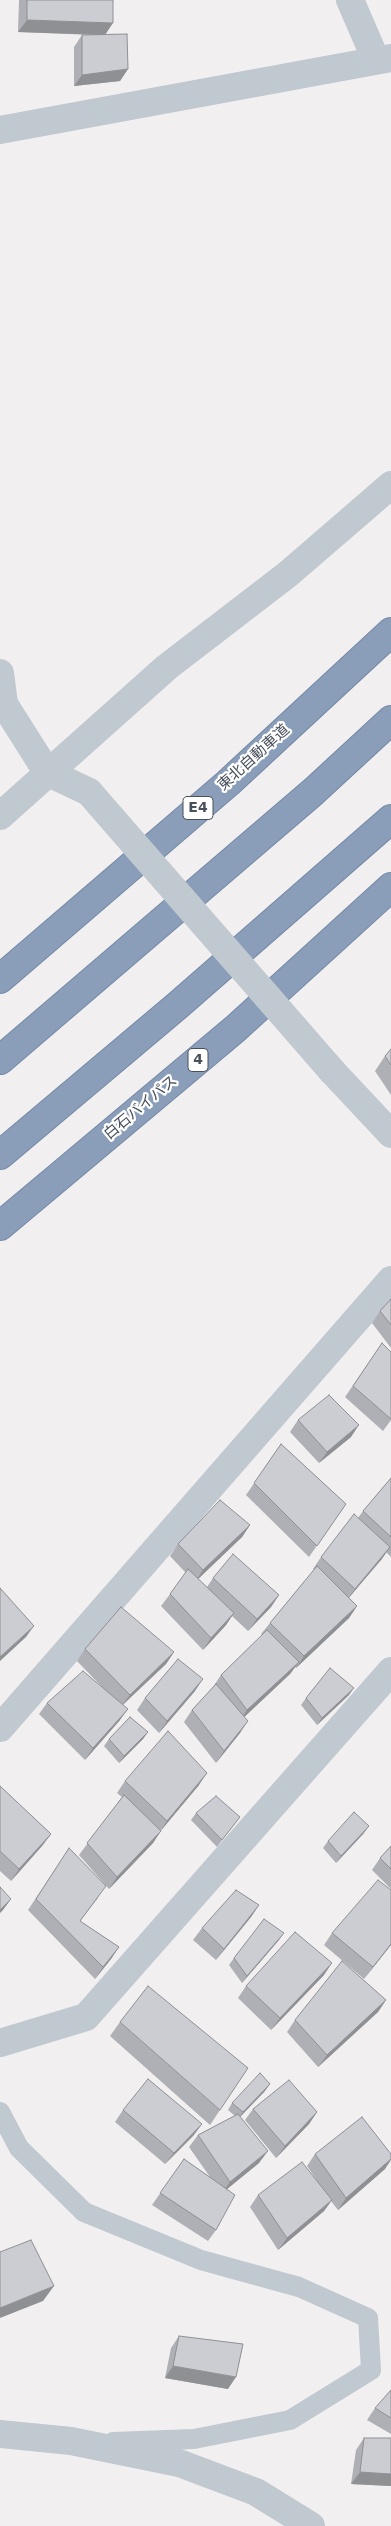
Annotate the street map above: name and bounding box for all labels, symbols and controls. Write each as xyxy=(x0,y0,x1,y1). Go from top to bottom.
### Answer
street label: 東北自動車道 xyxy=(215,721,293,795)
road number: E4 xyxy=(183,796,213,820)
road number: 4 xyxy=(188,1048,208,1072)
street label: 白石バイパス xyxy=(101,1072,181,1144)

